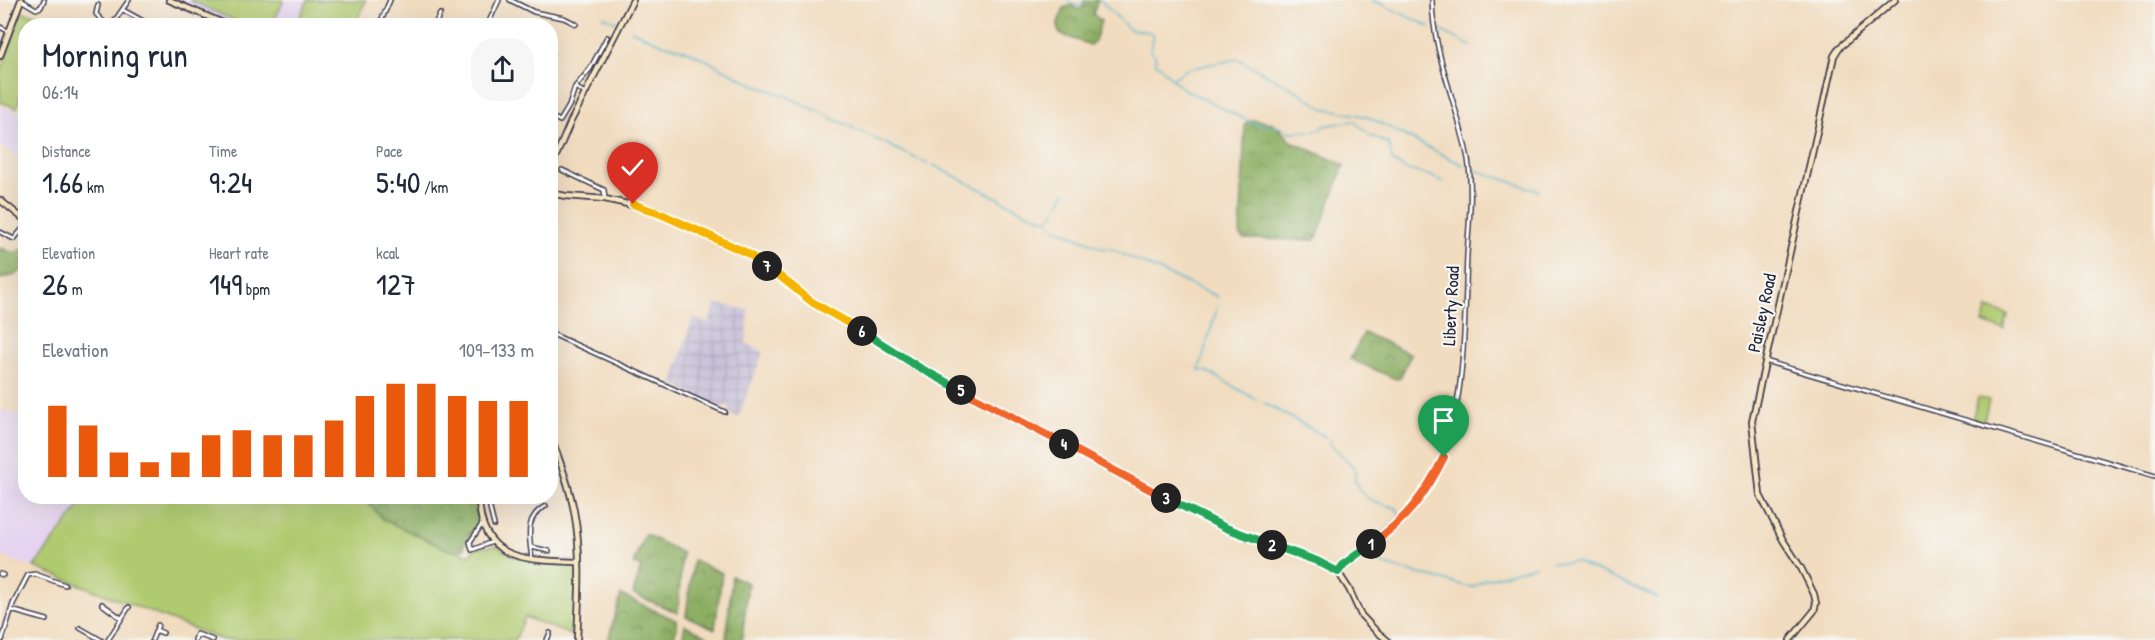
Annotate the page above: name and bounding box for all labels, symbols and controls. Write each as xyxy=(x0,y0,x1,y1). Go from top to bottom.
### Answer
text: Morning run xyxy=(42,33,188,77)
button: share xyxy=(471,38,534,101)
text: 06:14 xyxy=(42,78,78,105)
text: Distance xyxy=(42,140,91,162)
text: Time xyxy=(209,140,237,162)
text: Pace xyxy=(376,140,403,162)
pin xyxy=(607,142,658,204)
icon: check xyxy=(616,151,649,184)
text: 1.66 xyxy=(42,162,83,202)
text: 9:24 xyxy=(209,162,252,202)
text: 5:40 xyxy=(376,162,420,202)
text: km xyxy=(83,176,104,198)
text: /km xyxy=(420,176,448,198)
text: Elevation xyxy=(42,242,95,264)
text: Heart rate xyxy=(209,242,269,264)
text: kcal xyxy=(376,242,399,264)
pin: 7 xyxy=(752,251,782,281)
text: 7 xyxy=(763,255,771,277)
text: 26 xyxy=(42,264,68,304)
text: 149 xyxy=(209,264,242,304)
text: 127 xyxy=(376,264,416,304)
street label: Liberty Road xyxy=(1436,266,1465,346)
street label: Paisley Road xyxy=(1741,271,1782,355)
text: m xyxy=(68,278,83,300)
text: bpm xyxy=(242,278,270,300)
pin: 6 xyxy=(847,316,877,346)
text: 6 xyxy=(859,320,865,342)
text: Elevation xyxy=(42,336,108,363)
text: 109–133 m xyxy=(459,336,534,363)
pin: 5 xyxy=(946,375,976,405)
text: 5 xyxy=(958,379,964,401)
pin xyxy=(1418,395,1469,457)
icon: arrive xyxy=(1427,404,1460,437)
pin: 4 xyxy=(1049,429,1079,459)
text: 4 xyxy=(1061,433,1067,455)
pin: 3 xyxy=(1151,483,1181,513)
text: 3 xyxy=(1162,487,1170,509)
pin: 1 xyxy=(1356,529,1386,559)
pin: 2 xyxy=(1257,530,1287,560)
text: 1 xyxy=(1368,533,1374,555)
text: 2 xyxy=(1268,534,1276,556)

